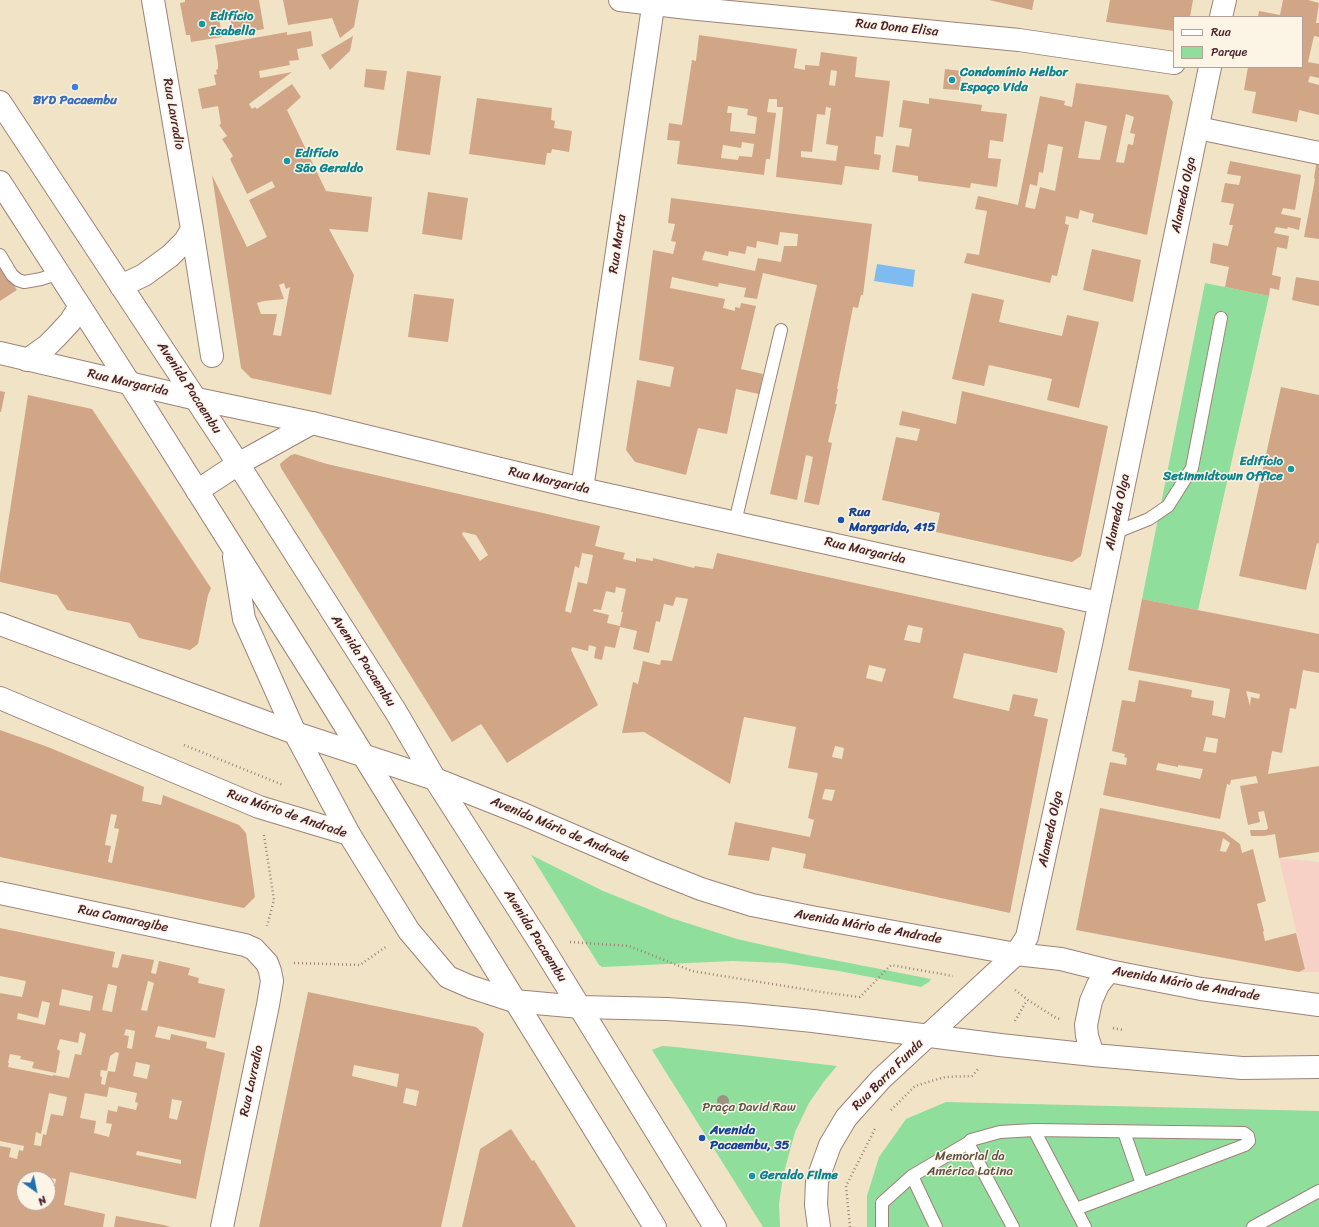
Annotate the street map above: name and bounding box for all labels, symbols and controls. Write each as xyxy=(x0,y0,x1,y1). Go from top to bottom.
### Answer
place label: Edifício Isabella xyxy=(210,9,255,40)
street label: Rua Dona Elisa xyxy=(855,16,939,40)
legend xyxy=(1173,16,1303,68)
marker: Edifício Isabella xyxy=(197,19,207,29)
text: Rua xyxy=(1211,21,1231,43)
text: Parque xyxy=(1211,41,1247,63)
place label: Condomínio Helbor Espaço Vida xyxy=(960,65,1068,96)
marker: Condomínio Helbor Espaço Vida xyxy=(947,75,957,85)
street label: Rua Lavradio xyxy=(159,77,187,151)
marker: BYD Pacaembu xyxy=(70,82,80,92)
place label: BYD Pacaembu xyxy=(33,93,117,109)
place label: Edifício São Geraldo xyxy=(295,146,363,177)
marker: Edifício São Geraldo xyxy=(282,156,292,166)
street label: Alameda Olga xyxy=(1168,156,1200,234)
street label: Rua Marta xyxy=(606,213,630,275)
street label: Avenida Pacaembu xyxy=(154,339,224,437)
street label: Rua Margarida xyxy=(86,366,170,400)
place label: Edifício Setinmidtown Office xyxy=(1163,454,1283,485)
street label: Rua Margarida xyxy=(507,464,591,498)
marker: Edifício Setinmidtown Office xyxy=(1286,464,1296,474)
street label: Alameda Olga xyxy=(1102,473,1134,551)
place label: Rua Margarida, 415 xyxy=(849,505,935,536)
marker: Rua Margarida, 415 xyxy=(836,515,846,525)
street label: Rua Margarida xyxy=(823,534,907,568)
street label: Avenida Pacaembu xyxy=(328,612,398,710)
street label: Rua Mário de Andrade xyxy=(225,786,349,842)
street label: Alameda Olga xyxy=(1035,790,1067,868)
street label: Avenida Mário de Andrade xyxy=(488,794,632,866)
street label: Avenida Pacaembu xyxy=(500,887,570,985)
street label: Rua Camaragibe xyxy=(77,902,169,936)
street label: Avenida Mário de Andrade xyxy=(793,906,943,948)
street label: Avenida Mário de Andrade xyxy=(1111,963,1261,1005)
street label: Rua Barra Funda xyxy=(849,1036,927,1114)
street label: Rua Lavradio xyxy=(237,1044,267,1118)
park label: Praça David Raw xyxy=(702,1100,796,1116)
place label: Avenida Pacaembu, 35 xyxy=(710,1123,790,1154)
marker: Avenida Pacaembu, 35 xyxy=(697,1133,707,1143)
park label: Memorial da América Latina xyxy=(927,1149,1013,1180)
place label: Geraldo Filme xyxy=(760,1168,838,1184)
north arrow xyxy=(16,1171,56,1211)
marker: Geraldo Filme xyxy=(747,1171,757,1181)
text: N xyxy=(34,1191,51,1211)

